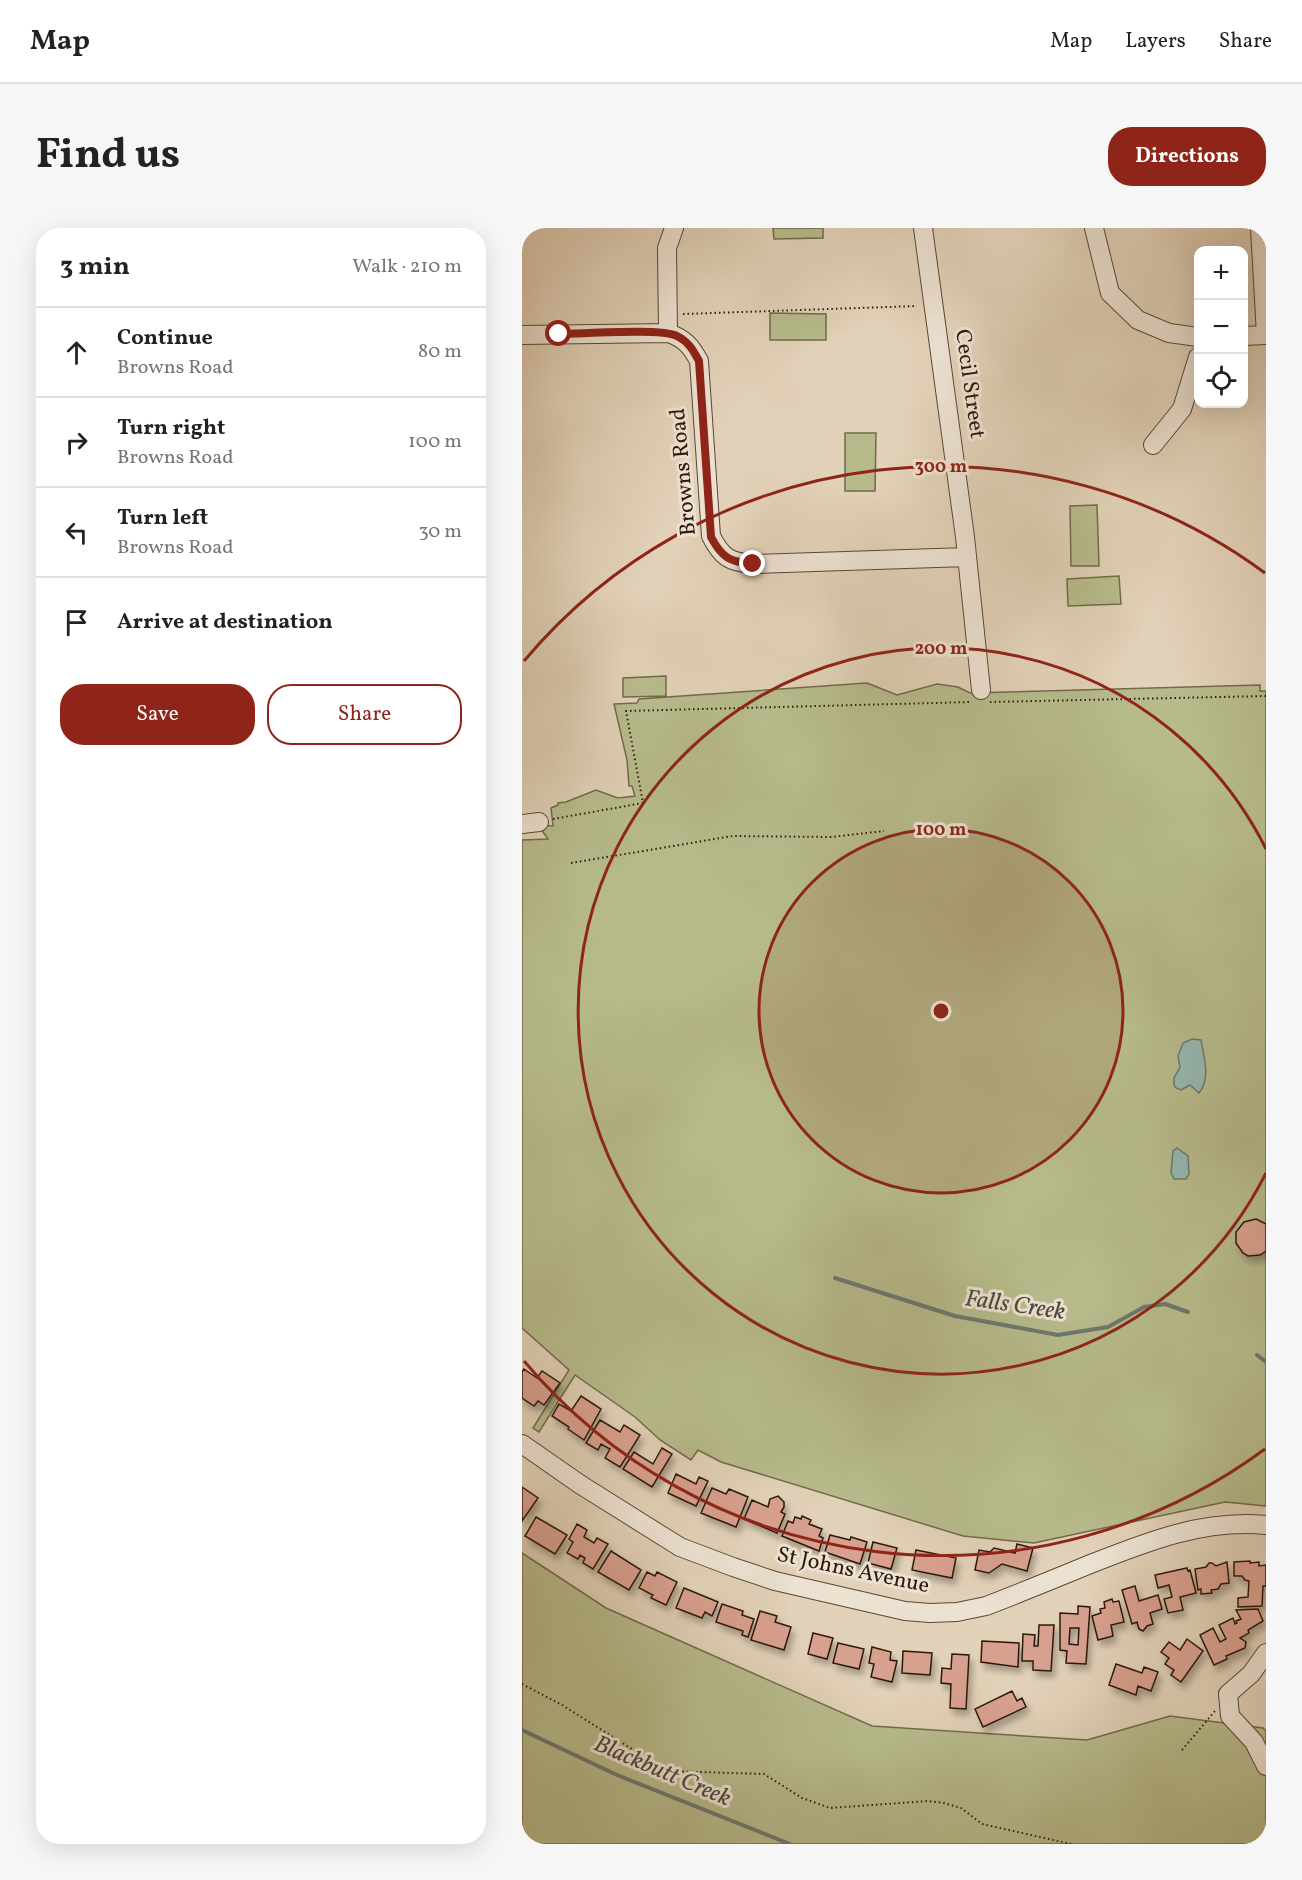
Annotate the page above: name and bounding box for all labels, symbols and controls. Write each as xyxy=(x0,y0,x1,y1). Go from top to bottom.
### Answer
text: Map xyxy=(30,22,90,61)
text: Map xyxy=(1050,27,1092,56)
text: Layers xyxy=(1125,27,1186,56)
text: Share xyxy=(1219,27,1272,56)
text: Find us xyxy=(36,127,180,186)
button: Directions xyxy=(1108,127,1266,186)
map controls xyxy=(1194,246,1248,408)
button: + xyxy=(1194,246,1248,300)
text: 3 min xyxy=(60,249,130,285)
text: Walk · 210 m xyxy=(352,253,462,281)
button: − xyxy=(1194,300,1248,354)
route start xyxy=(545,320,571,346)
text: Continue xyxy=(117,323,213,354)
street label: Cecil Street xyxy=(946,327,992,441)
icon: ahead xyxy=(60,336,93,369)
text: 80 m xyxy=(418,338,462,366)
text: Browns Road xyxy=(117,354,233,382)
button: locate xyxy=(1194,354,1248,408)
street label: Browns Road xyxy=(663,407,705,537)
text: Turn right xyxy=(117,413,225,444)
icon: right xyxy=(60,426,93,459)
text: 100 m xyxy=(408,428,462,456)
text: Browns Road xyxy=(117,444,233,472)
text: 300 m xyxy=(915,455,967,480)
text: Turn left xyxy=(117,503,208,534)
icon: left xyxy=(60,516,93,549)
text: 30 m xyxy=(418,518,462,546)
text: Browns Road xyxy=(117,534,233,562)
route end xyxy=(739,550,765,576)
icon: arrive xyxy=(60,606,93,639)
text: Arrive at destination xyxy=(117,607,333,638)
text: 200 m xyxy=(915,637,967,662)
button: Save xyxy=(60,684,255,745)
button: Share xyxy=(267,684,462,745)
text: 100 m xyxy=(916,818,966,843)
centre of rings xyxy=(931,1001,951,1021)
water label: Falls Creek xyxy=(963,1282,1067,1330)
street label: St Johns Avenue xyxy=(774,1540,932,1602)
water label: Blackbutt Creek xyxy=(588,1728,736,1816)

